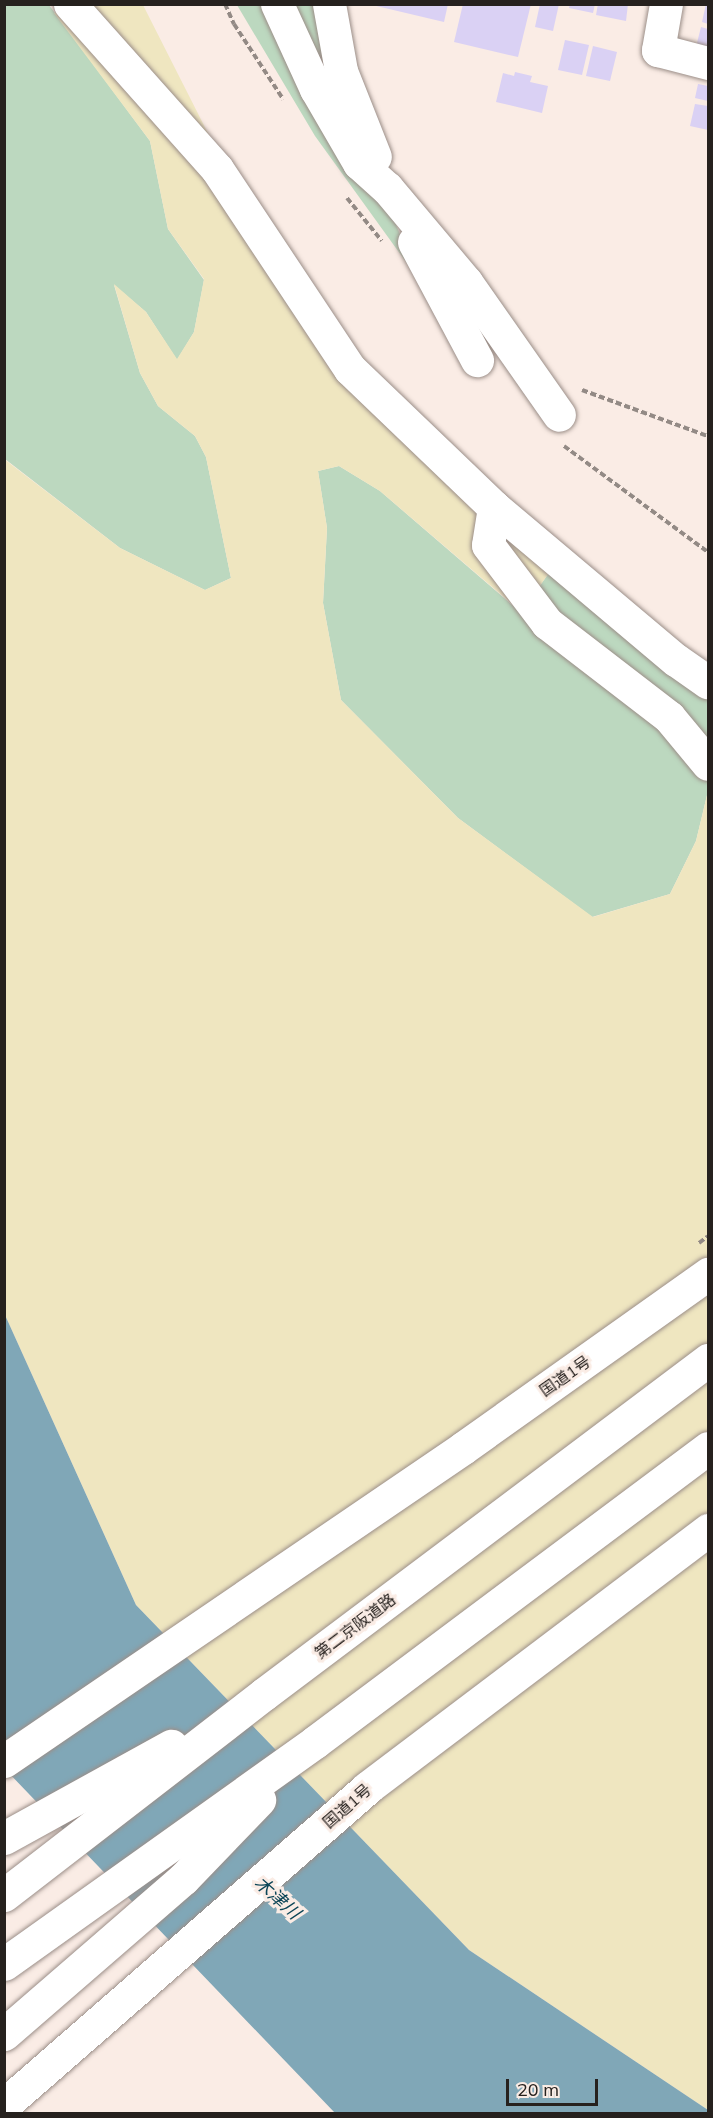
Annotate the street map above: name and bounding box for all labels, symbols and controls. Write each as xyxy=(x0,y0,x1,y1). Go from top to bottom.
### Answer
street label: 国道1号 xyxy=(536,1352,594,1400)
street label: 第二京阪道路 xyxy=(311,1589,399,1663)
street label: 国道1号 xyxy=(319,1780,375,1832)
water label: 木津川 xyxy=(250,1872,304,1924)
scale bar xyxy=(509,2067,600,2105)
text: 20 m xyxy=(517,2078,559,2101)

